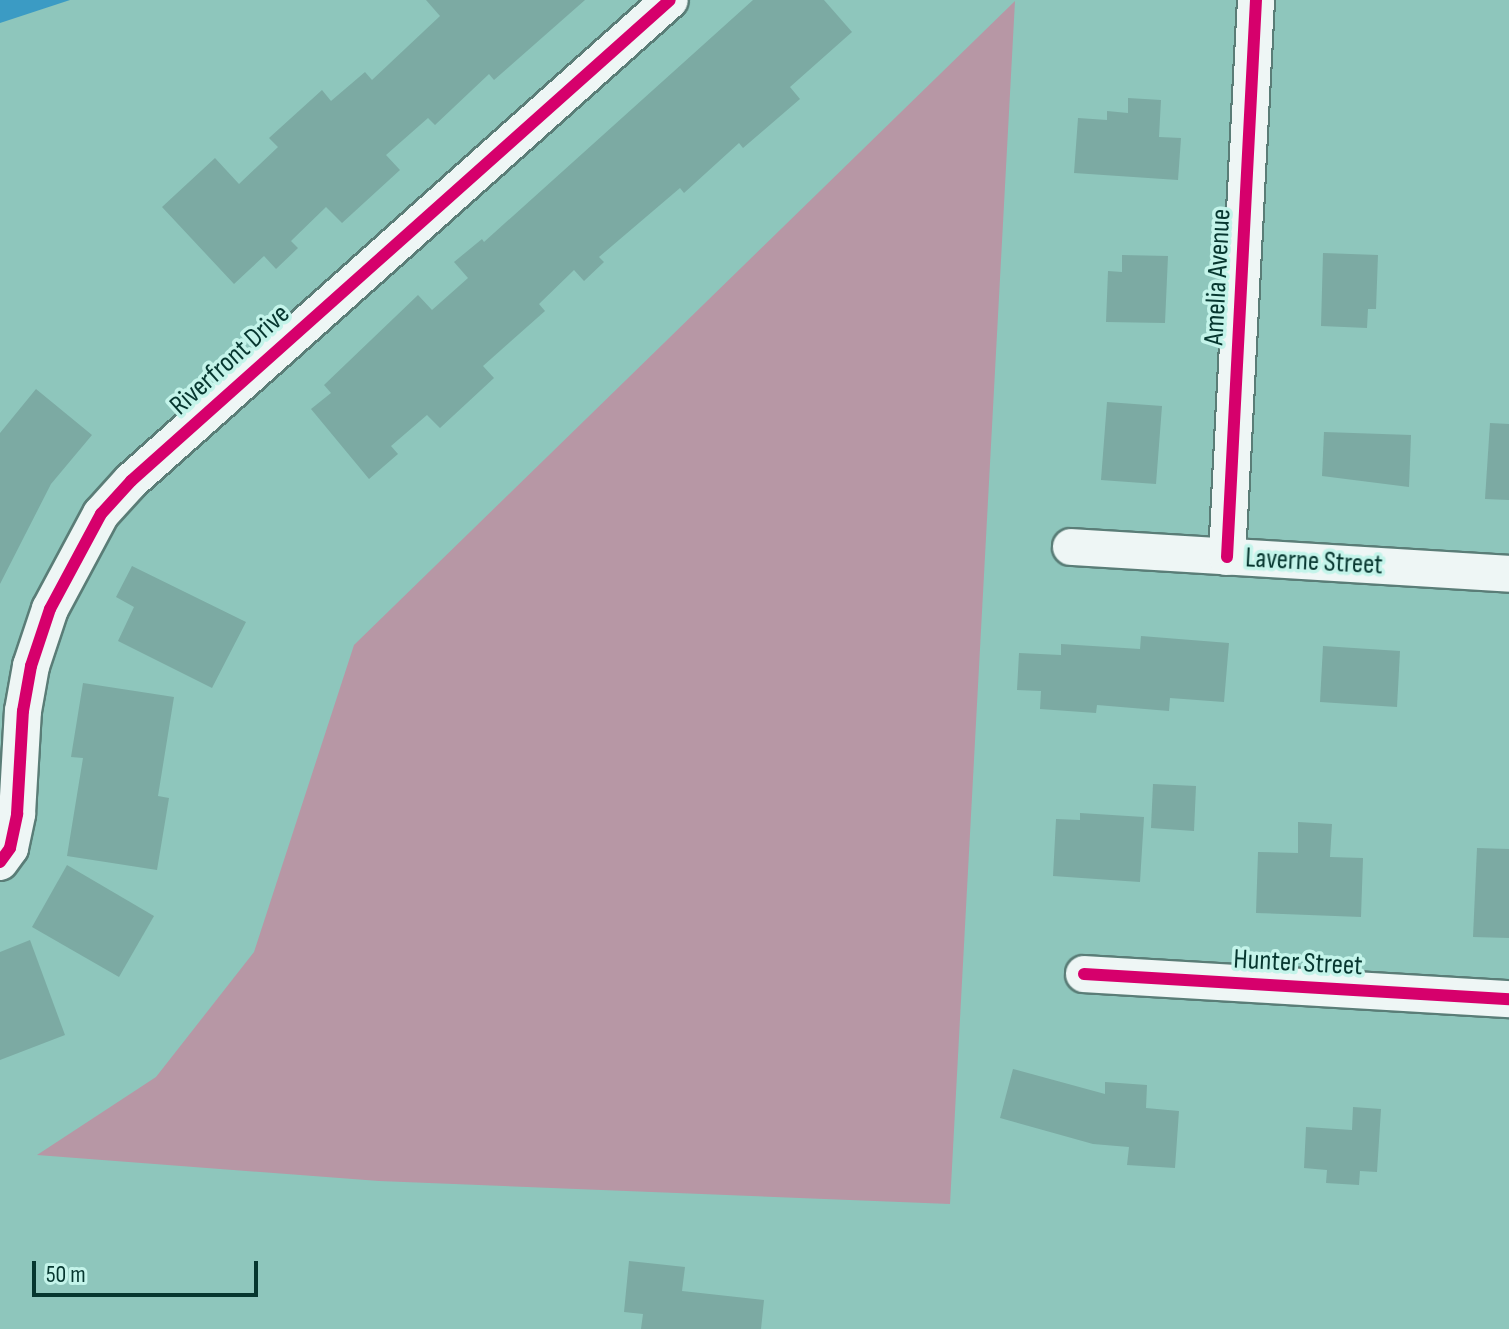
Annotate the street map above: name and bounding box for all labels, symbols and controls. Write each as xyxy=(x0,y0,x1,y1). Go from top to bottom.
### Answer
street label: Amelia Avenue xyxy=(1198,208,1238,346)
street label: Riverfront Drive xyxy=(163,297,297,423)
street label: Laverne Street xyxy=(1244,542,1384,582)
street label: Hunter Street xyxy=(1233,943,1363,983)
scale bar xyxy=(36,1245,262,1295)
text: 50 m xyxy=(46,1260,86,1289)

